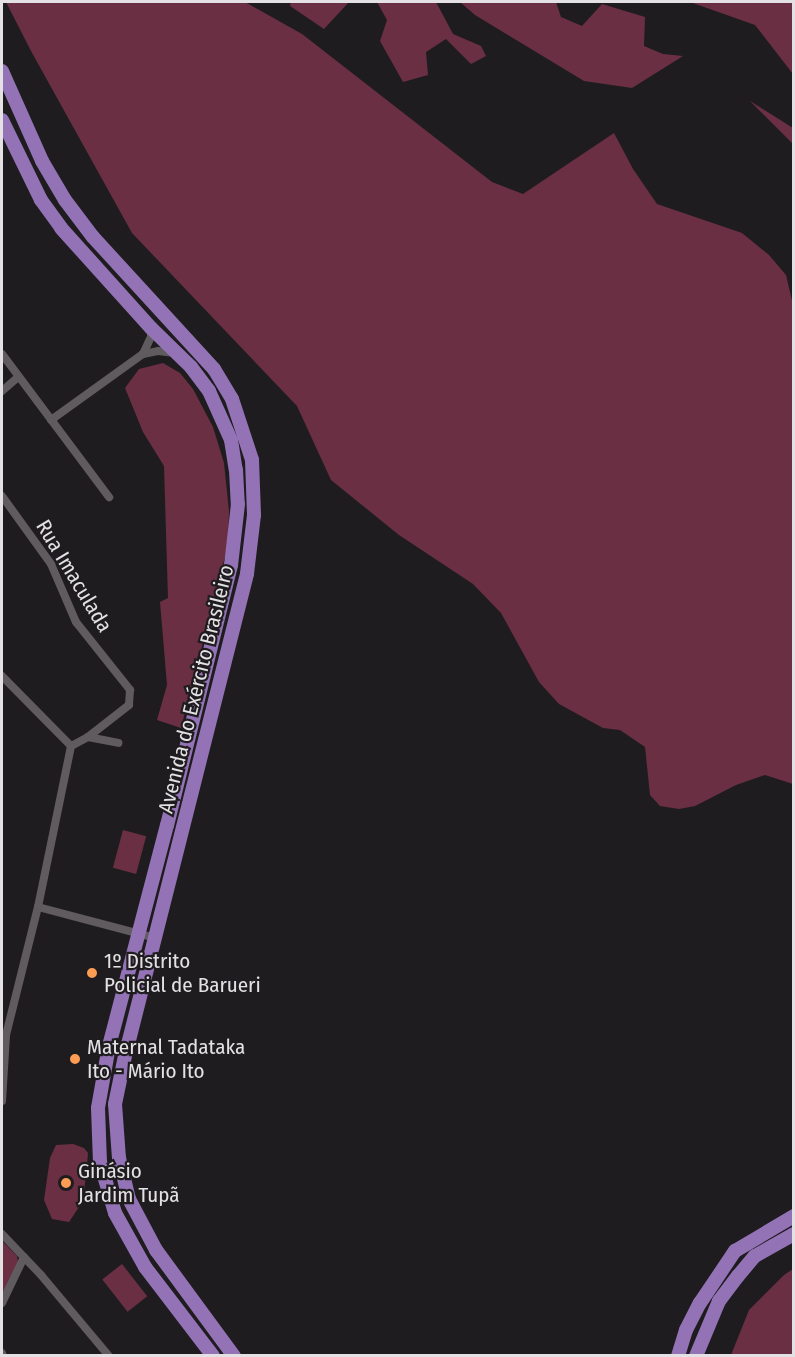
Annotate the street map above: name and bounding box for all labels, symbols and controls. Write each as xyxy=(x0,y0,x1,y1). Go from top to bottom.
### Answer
street label: Rua Imaculada xyxy=(31,515,117,637)
street label: Avenida do Exército Brasileiro xyxy=(153,562,239,816)
place label: 1º Distrito Policial de Barueri xyxy=(104,948,261,998)
marker: 1º Distrito Policial de Barueri xyxy=(85,966,99,980)
place label: Maternal Tadataka Ito - Mário Ito xyxy=(87,1034,245,1084)
marker: Maternal Tadataka Ito - Mário Ito xyxy=(68,1052,82,1066)
place label: Ginásio Jardim Tupã xyxy=(78,1158,180,1208)
marker: Ginásio Jardim Tupã xyxy=(59,1176,73,1190)

